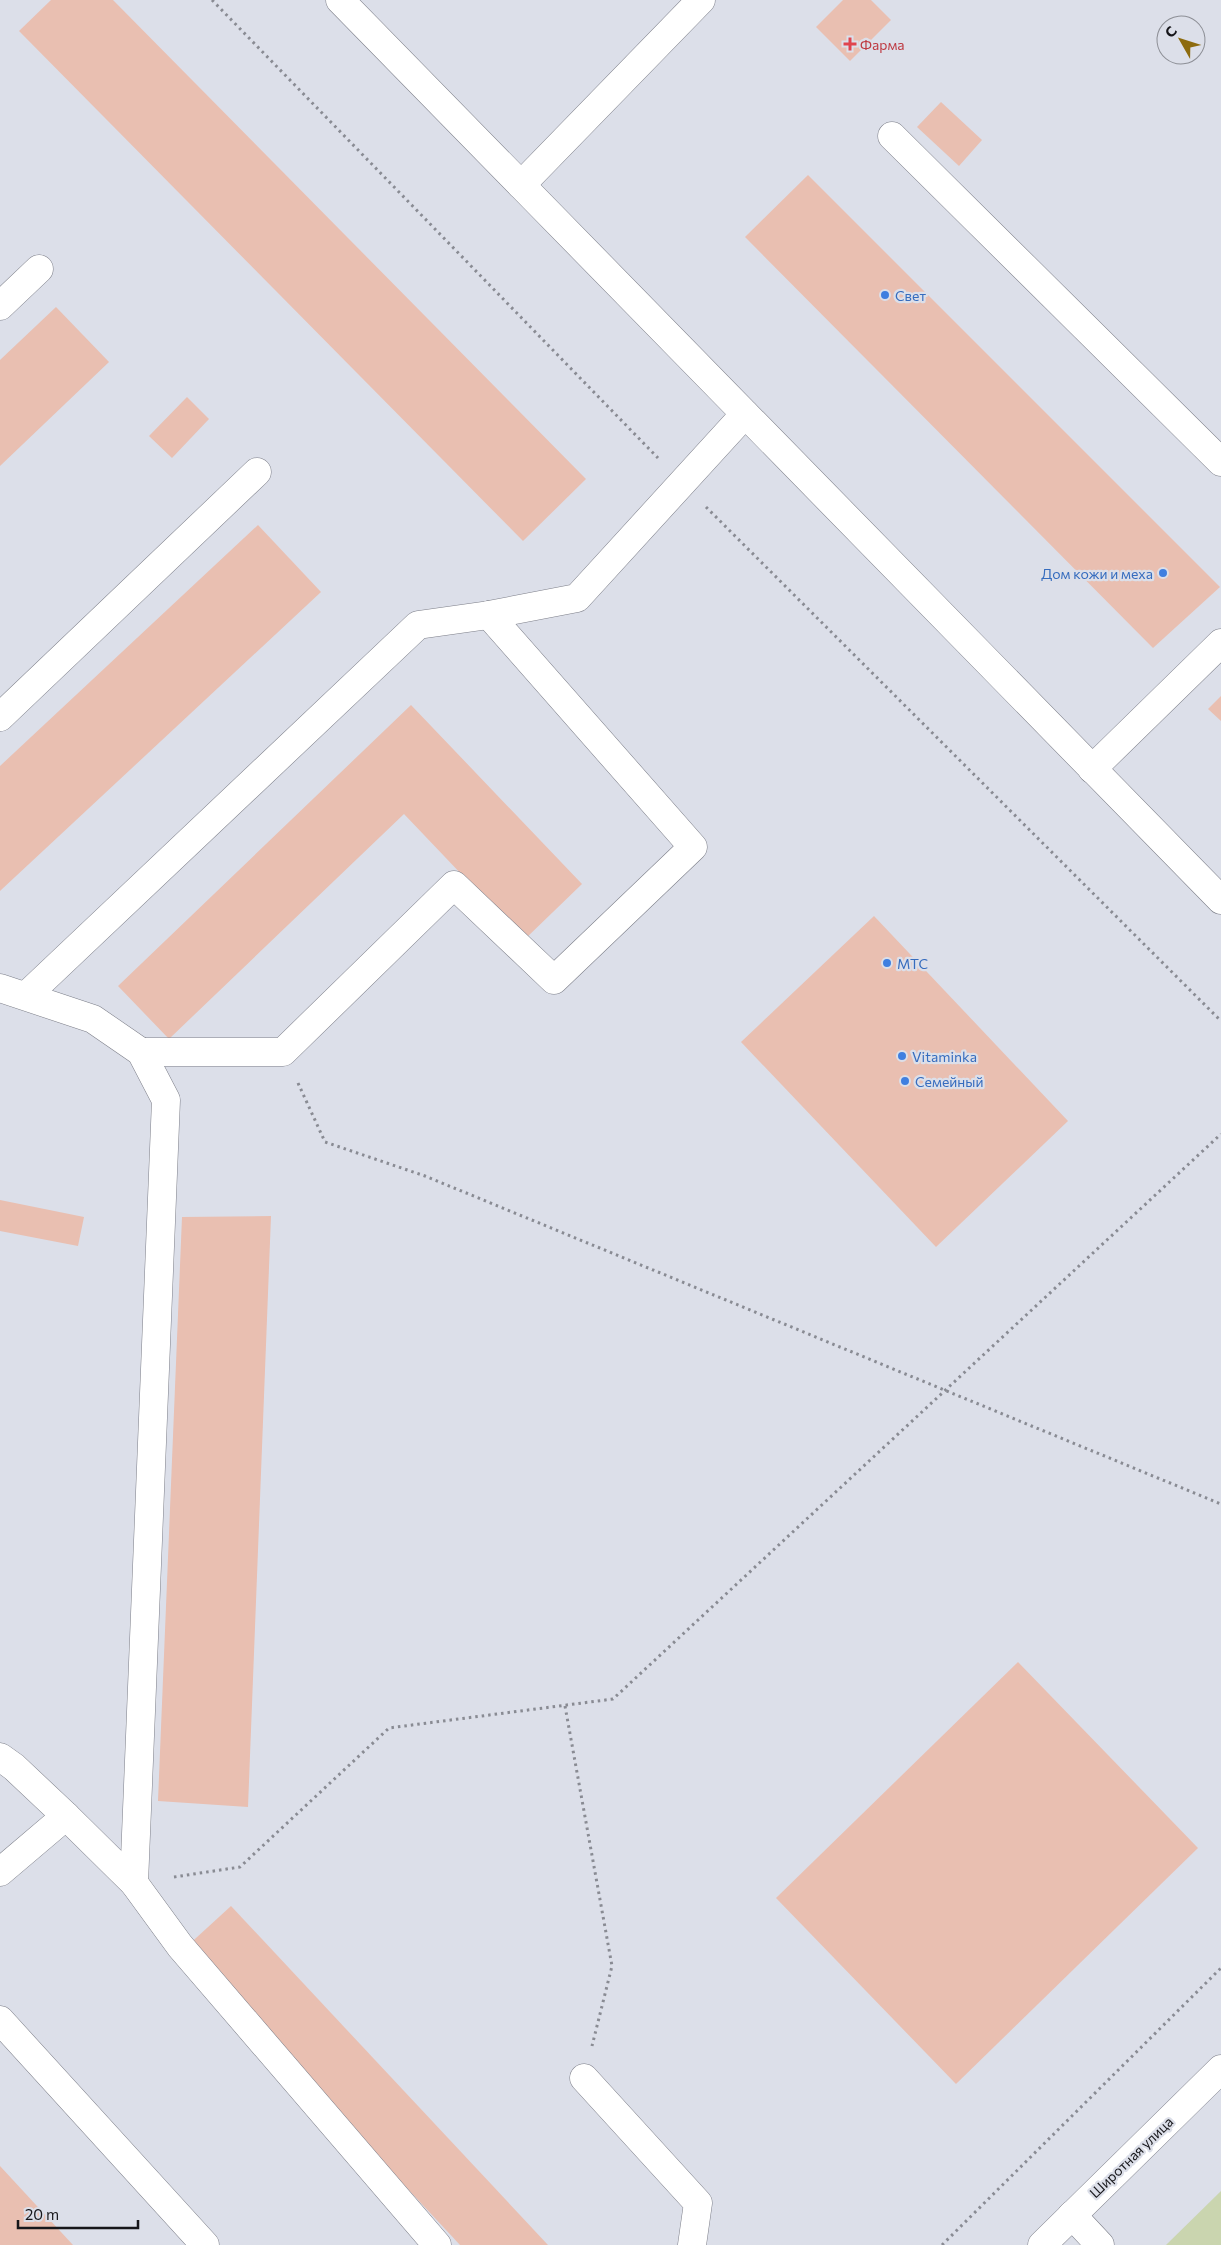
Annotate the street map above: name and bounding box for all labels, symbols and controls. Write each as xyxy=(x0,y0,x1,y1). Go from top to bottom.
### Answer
north arrow xyxy=(1156,15,1206,65)
text: С xyxy=(1161,22,1180,41)
place label: Фарма xyxy=(860,36,905,53)
marker: Фарма xyxy=(844,38,856,50)
place label: Свет xyxy=(895,287,926,304)
marker: Свет xyxy=(879,289,891,301)
place label: Дом кожи и меха xyxy=(1041,565,1153,582)
marker: Дом кожи и меха xyxy=(1157,567,1169,579)
place label: МТС xyxy=(897,955,928,972)
marker: МТС xyxy=(881,957,893,969)
place label: Vitaminka xyxy=(912,1048,977,1065)
marker: Vitaminka xyxy=(896,1050,908,1062)
place label: Семейный xyxy=(915,1073,983,1090)
marker: Семейный xyxy=(899,1075,911,1087)
street label: Широтная улица xyxy=(1086,2113,1176,2201)
scale bar xyxy=(18,2198,138,2230)
text: 20 m xyxy=(25,2205,59,2223)

